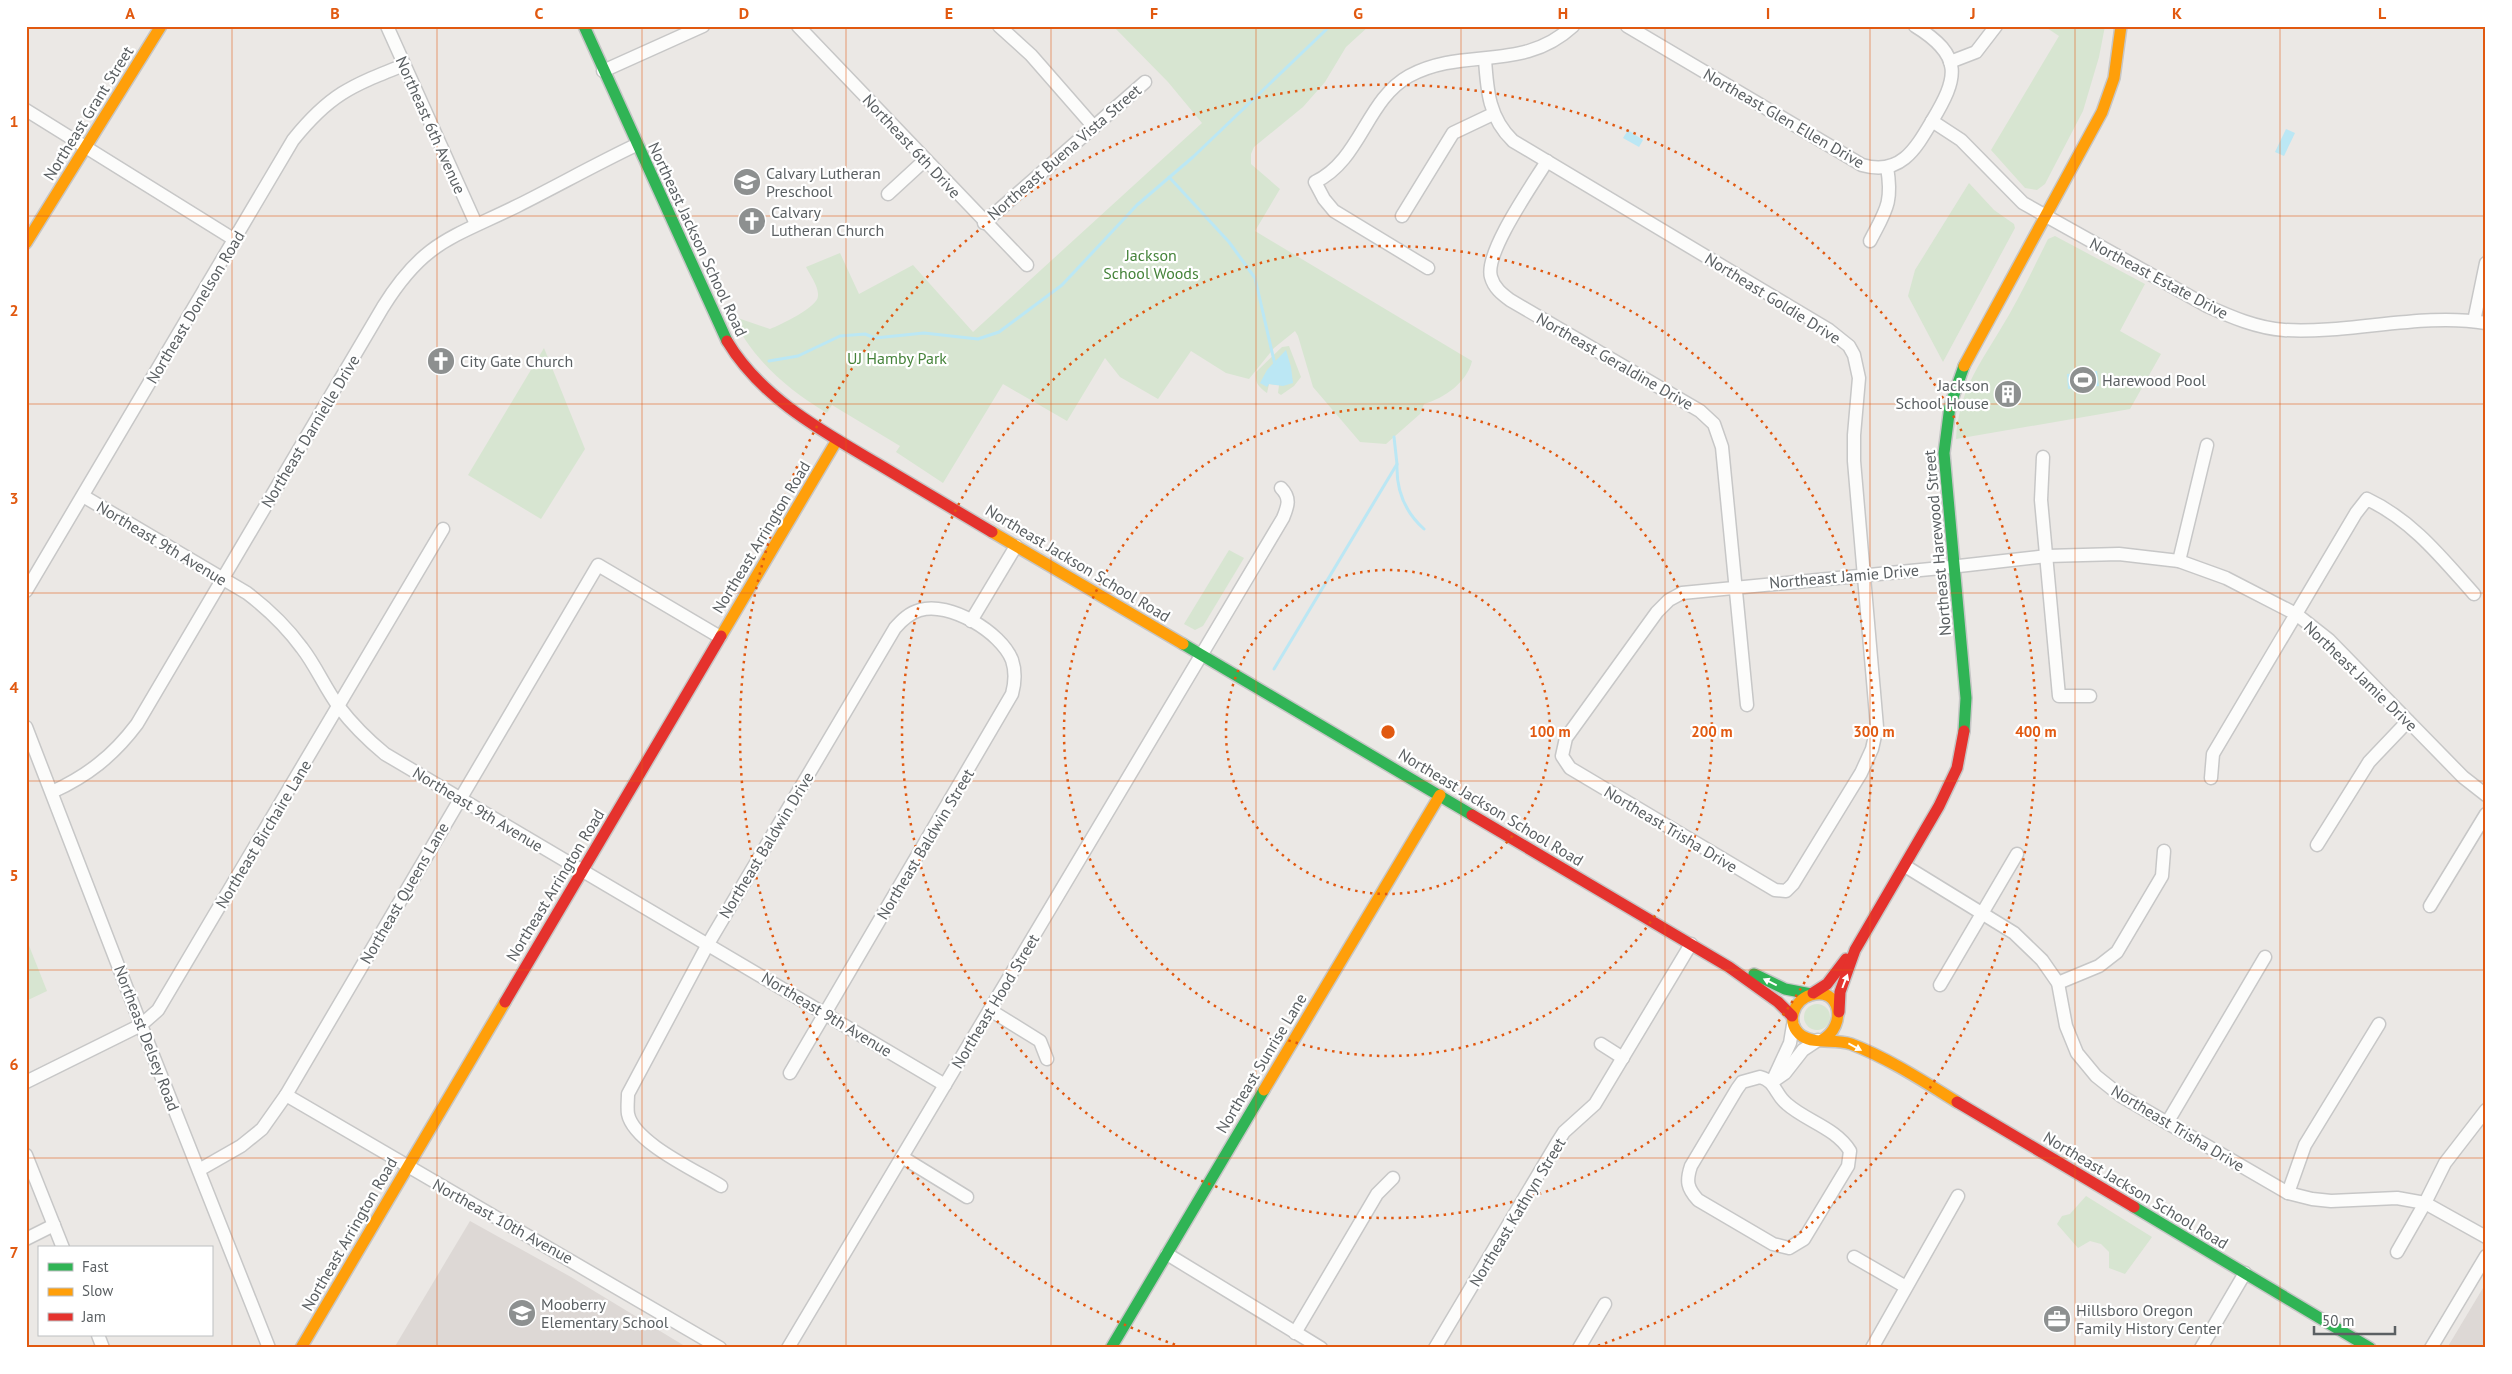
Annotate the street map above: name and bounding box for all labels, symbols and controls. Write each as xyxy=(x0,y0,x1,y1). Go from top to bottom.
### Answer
text: A xyxy=(125,3,135,23)
text: B xyxy=(330,3,340,23)
text: C xyxy=(535,3,544,23)
text: D xyxy=(739,3,749,23)
text: E xyxy=(945,3,953,23)
text: F xyxy=(1150,3,1158,23)
text: G xyxy=(1353,3,1363,23)
text: H xyxy=(1558,3,1568,23)
text: I xyxy=(1766,3,1770,23)
text: J xyxy=(1969,3,1976,23)
text: K xyxy=(2172,3,2182,23)
text: L xyxy=(2378,3,2387,23)
street label: Northeast Grant Street xyxy=(39,42,138,184)
street label: Northeast 6th Avenue xyxy=(392,53,470,197)
street label: Northeast Glen Ellen Drive xyxy=(1700,64,1868,172)
street label: Northeast Buena Vista Street xyxy=(983,79,1145,224)
street label: Northeast 6th Drive xyxy=(859,90,965,202)
text: 1 xyxy=(9,111,19,131)
street label: Northeast Jackson School Road xyxy=(644,139,752,339)
place label: Calvary Lutheran Preschool xyxy=(766,163,881,201)
school or university icon: Calvary Lutheran Preschool xyxy=(732,167,762,197)
place label: Calvary Lutheran Church xyxy=(771,202,884,240)
church icon: Calvary Lutheran Church xyxy=(737,206,767,236)
street label: Northeast Donelson Road xyxy=(141,227,249,387)
street label: Northeast Estate Drive xyxy=(2086,233,2232,323)
park label: Jackson School Woods xyxy=(1103,245,1199,283)
street label: Northeast Goldie Drive xyxy=(1701,248,1845,348)
text: 2 xyxy=(9,300,19,320)
street label: Northeast Geraldine Drive xyxy=(1533,308,1697,414)
church icon: City Gate Church xyxy=(426,346,456,376)
park label: UJ Hamby Park xyxy=(847,348,947,368)
street label: Northeast Darnielle Drive xyxy=(256,351,364,511)
place label: City Gate Church xyxy=(460,351,573,371)
sports icon: Harewood Pool xyxy=(2068,365,2098,395)
place label: Harewood Pool xyxy=(2102,370,2206,390)
place label: Jackson School House xyxy=(1896,375,1989,413)
building icon: Jackson School House xyxy=(1993,379,2023,409)
street label: Northeast Harewood Street xyxy=(1919,449,1955,637)
street label: Northeast Arrington Road xyxy=(708,457,814,617)
text: 3 xyxy=(9,488,19,508)
street label: Northeast 9th Avenue xyxy=(93,496,231,590)
street label: Northeast Jackson School Road xyxy=(982,500,1174,626)
street label: Northeast Jamie Drive xyxy=(1768,559,1920,593)
street label: Northeast Jamie Drive xyxy=(2300,617,2422,735)
text: 4 xyxy=(9,677,19,697)
text: 100 m xyxy=(1529,722,1571,741)
text: 200 m xyxy=(1691,722,1733,741)
text: 300 m xyxy=(1853,722,1895,741)
text: 400 m xyxy=(2015,722,2057,741)
centre of rings xyxy=(1379,723,1397,741)
street label: Northeast Jackson School Road xyxy=(1395,744,1587,870)
street label: Northeast Birchaire Lane xyxy=(211,756,315,912)
street label: Northeast 9th Avenue xyxy=(409,762,547,856)
street label: Northeast Baldwin Street xyxy=(872,764,978,923)
street label: Northeast Baldwin Drive xyxy=(714,768,818,922)
street label: Northeast Trisha Drive xyxy=(1601,781,1741,877)
street label: Northeast Arrington Road xyxy=(502,805,608,965)
street label: Northeast Queens Lane xyxy=(355,819,453,967)
text: 5 xyxy=(9,865,19,885)
street label: Northeast Hood Street xyxy=(947,930,1043,1072)
street label: Northeast Delsey Road xyxy=(110,962,184,1114)
street label: Northeast 9th Avenue xyxy=(758,967,896,1061)
one-way arrow xyxy=(1841,974,1849,988)
one-way arrow xyxy=(1763,978,1777,986)
street label: Northeast Sunrise Lane xyxy=(1211,990,1311,1136)
one-way arrow xyxy=(1848,1043,1862,1051)
text: 6 xyxy=(9,1054,19,1074)
street label: Northeast Trisha Drive xyxy=(2108,1080,2248,1176)
street label: Northeast Jackson School Road xyxy=(2040,1127,2232,1253)
street label: Northeast Kathryn Street xyxy=(1465,1133,1570,1290)
street label: Northeast Arrington Road xyxy=(297,1154,401,1314)
street label: Northeast 10th Avenue xyxy=(429,1174,577,1268)
text: 7 xyxy=(9,1242,19,1262)
legend xyxy=(38,1246,212,1336)
text: Fast xyxy=(82,1257,109,1276)
text: Slow xyxy=(82,1281,113,1300)
place label: Mooberry Elementary School xyxy=(541,1294,669,1332)
school or university icon: Mooberry Elementary School xyxy=(507,1298,537,1328)
place label: Hillsboro Oregon Family History Center xyxy=(2076,1300,2222,1338)
office icon: Hillsboro Oregon Family History Center xyxy=(2042,1304,2072,1334)
scale bar xyxy=(2314,1304,2396,1336)
text: Jam xyxy=(81,1307,106,1326)
text: 50 m xyxy=(2322,1311,2355,1330)

